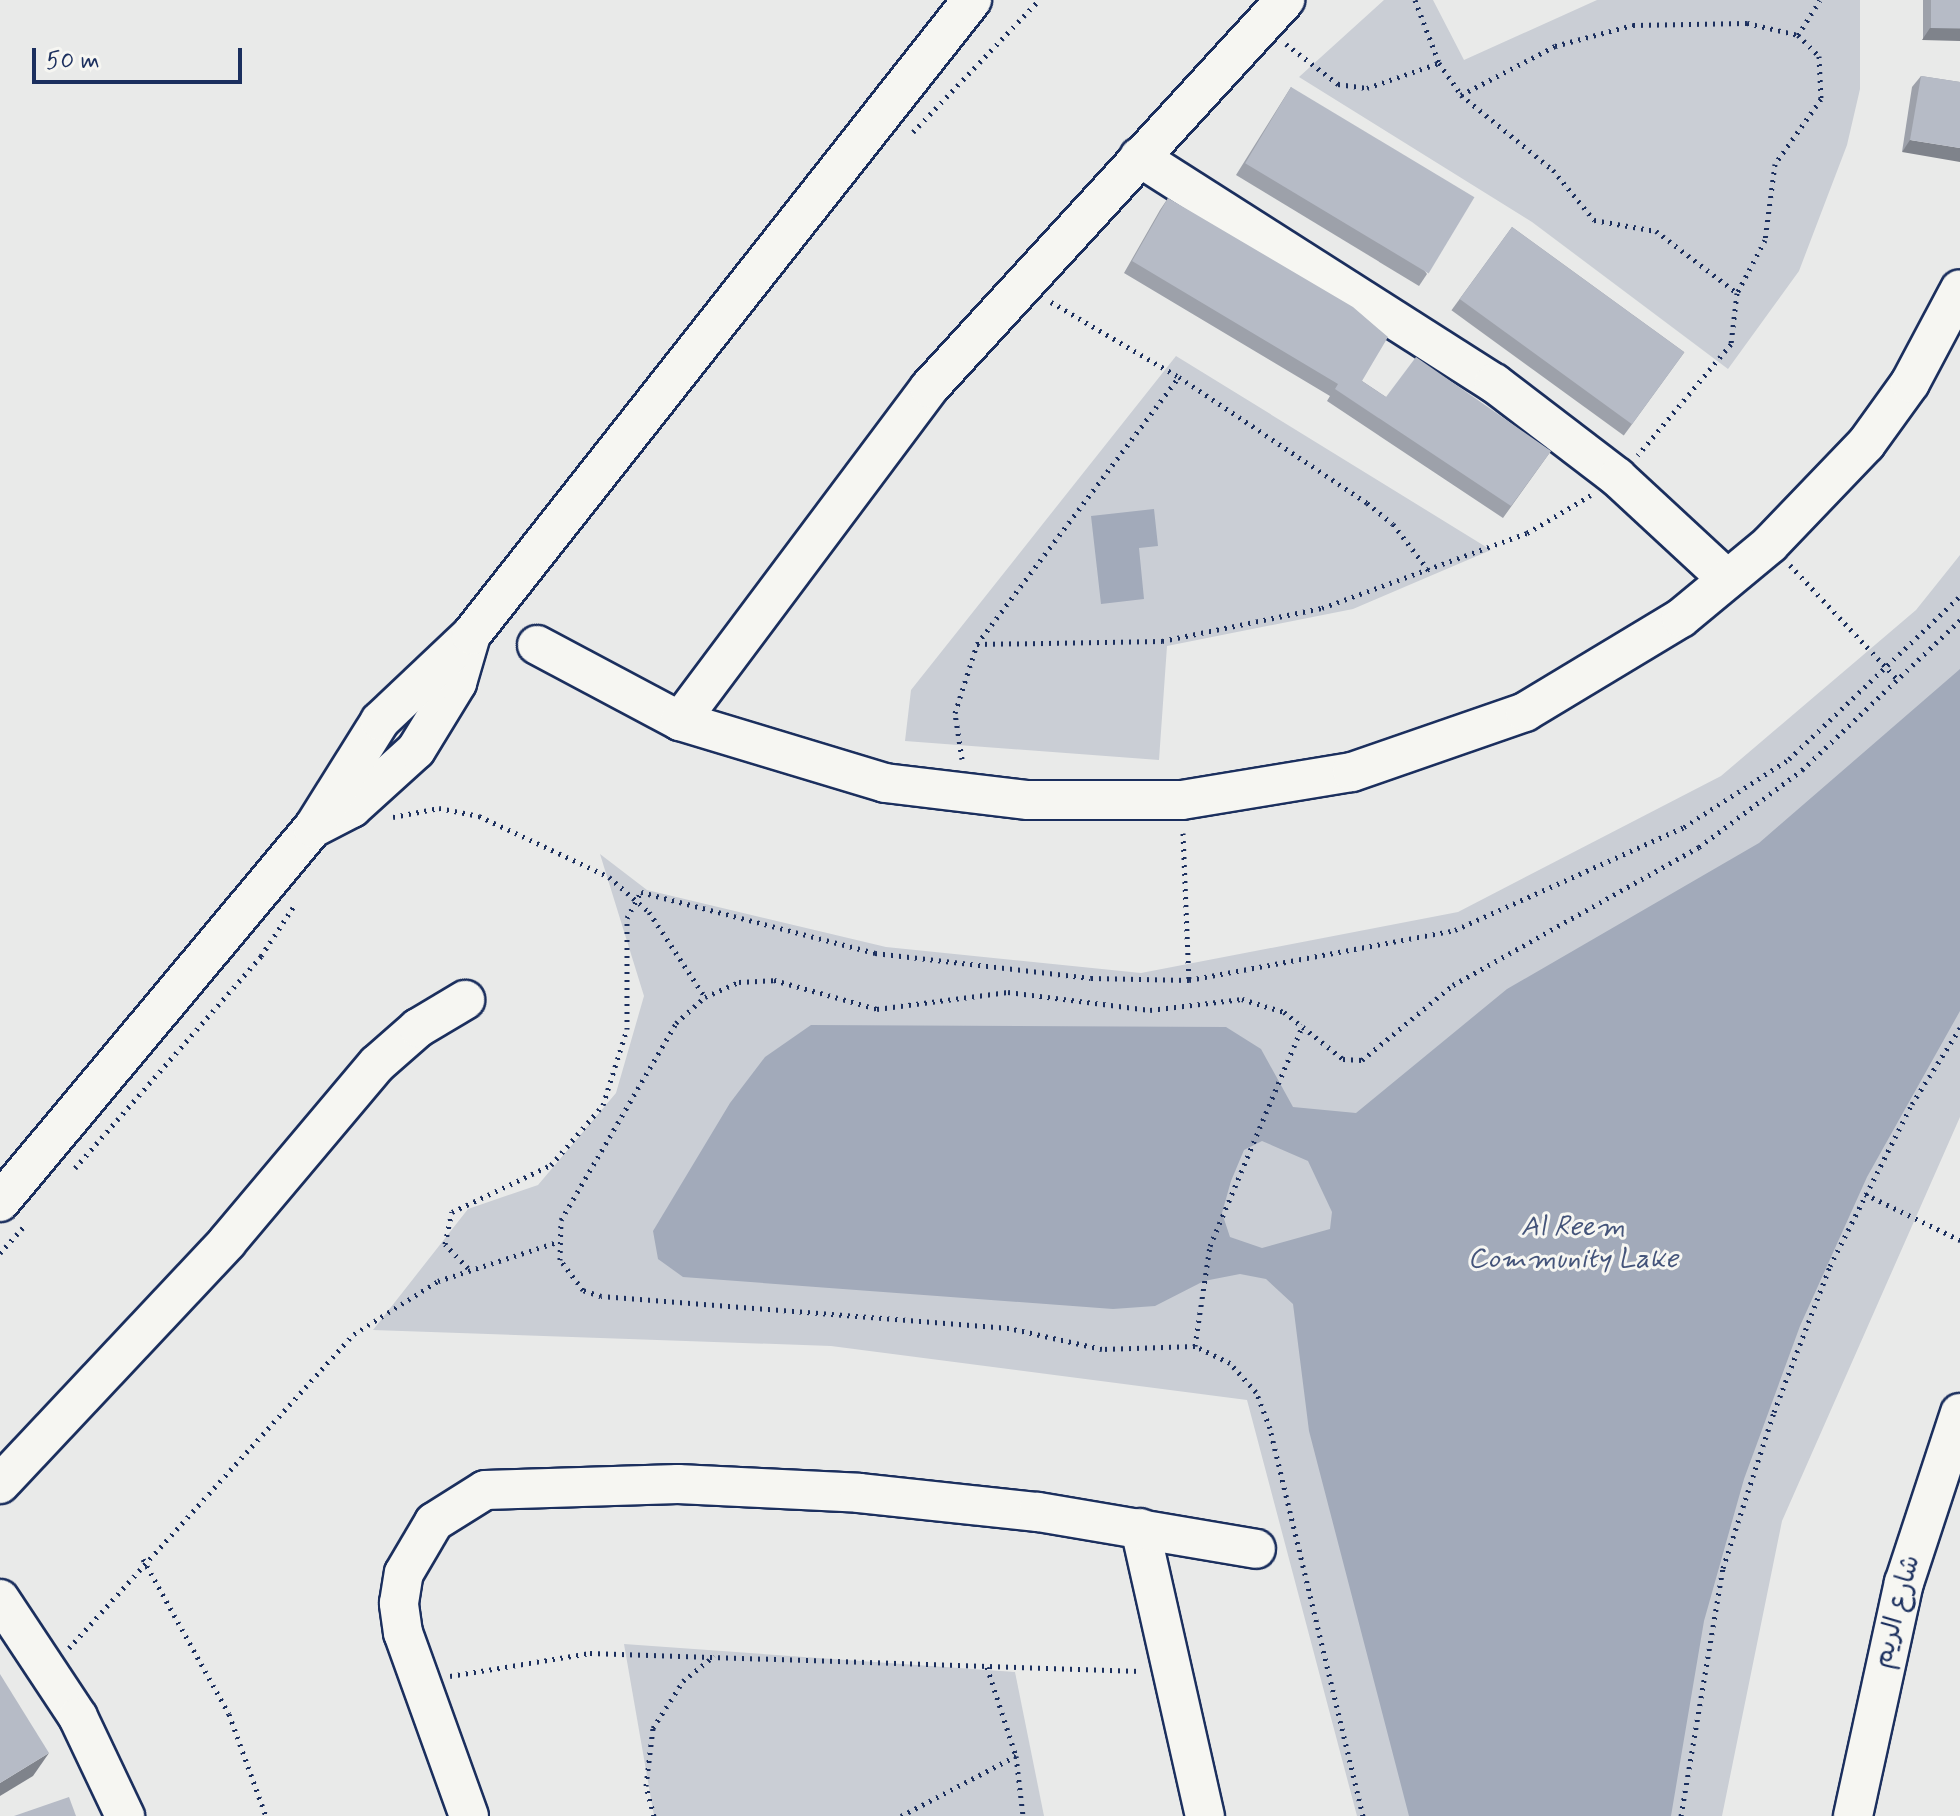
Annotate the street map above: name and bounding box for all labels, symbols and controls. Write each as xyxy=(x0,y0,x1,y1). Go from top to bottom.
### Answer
scale bar xyxy=(36,32,246,82)
text: 50 m xyxy=(46,46,100,77)
water label: Al Reem Community Lake xyxy=(1468,1211,1678,1277)
street label: شارع الريم xyxy=(1868,1552,1928,1672)

